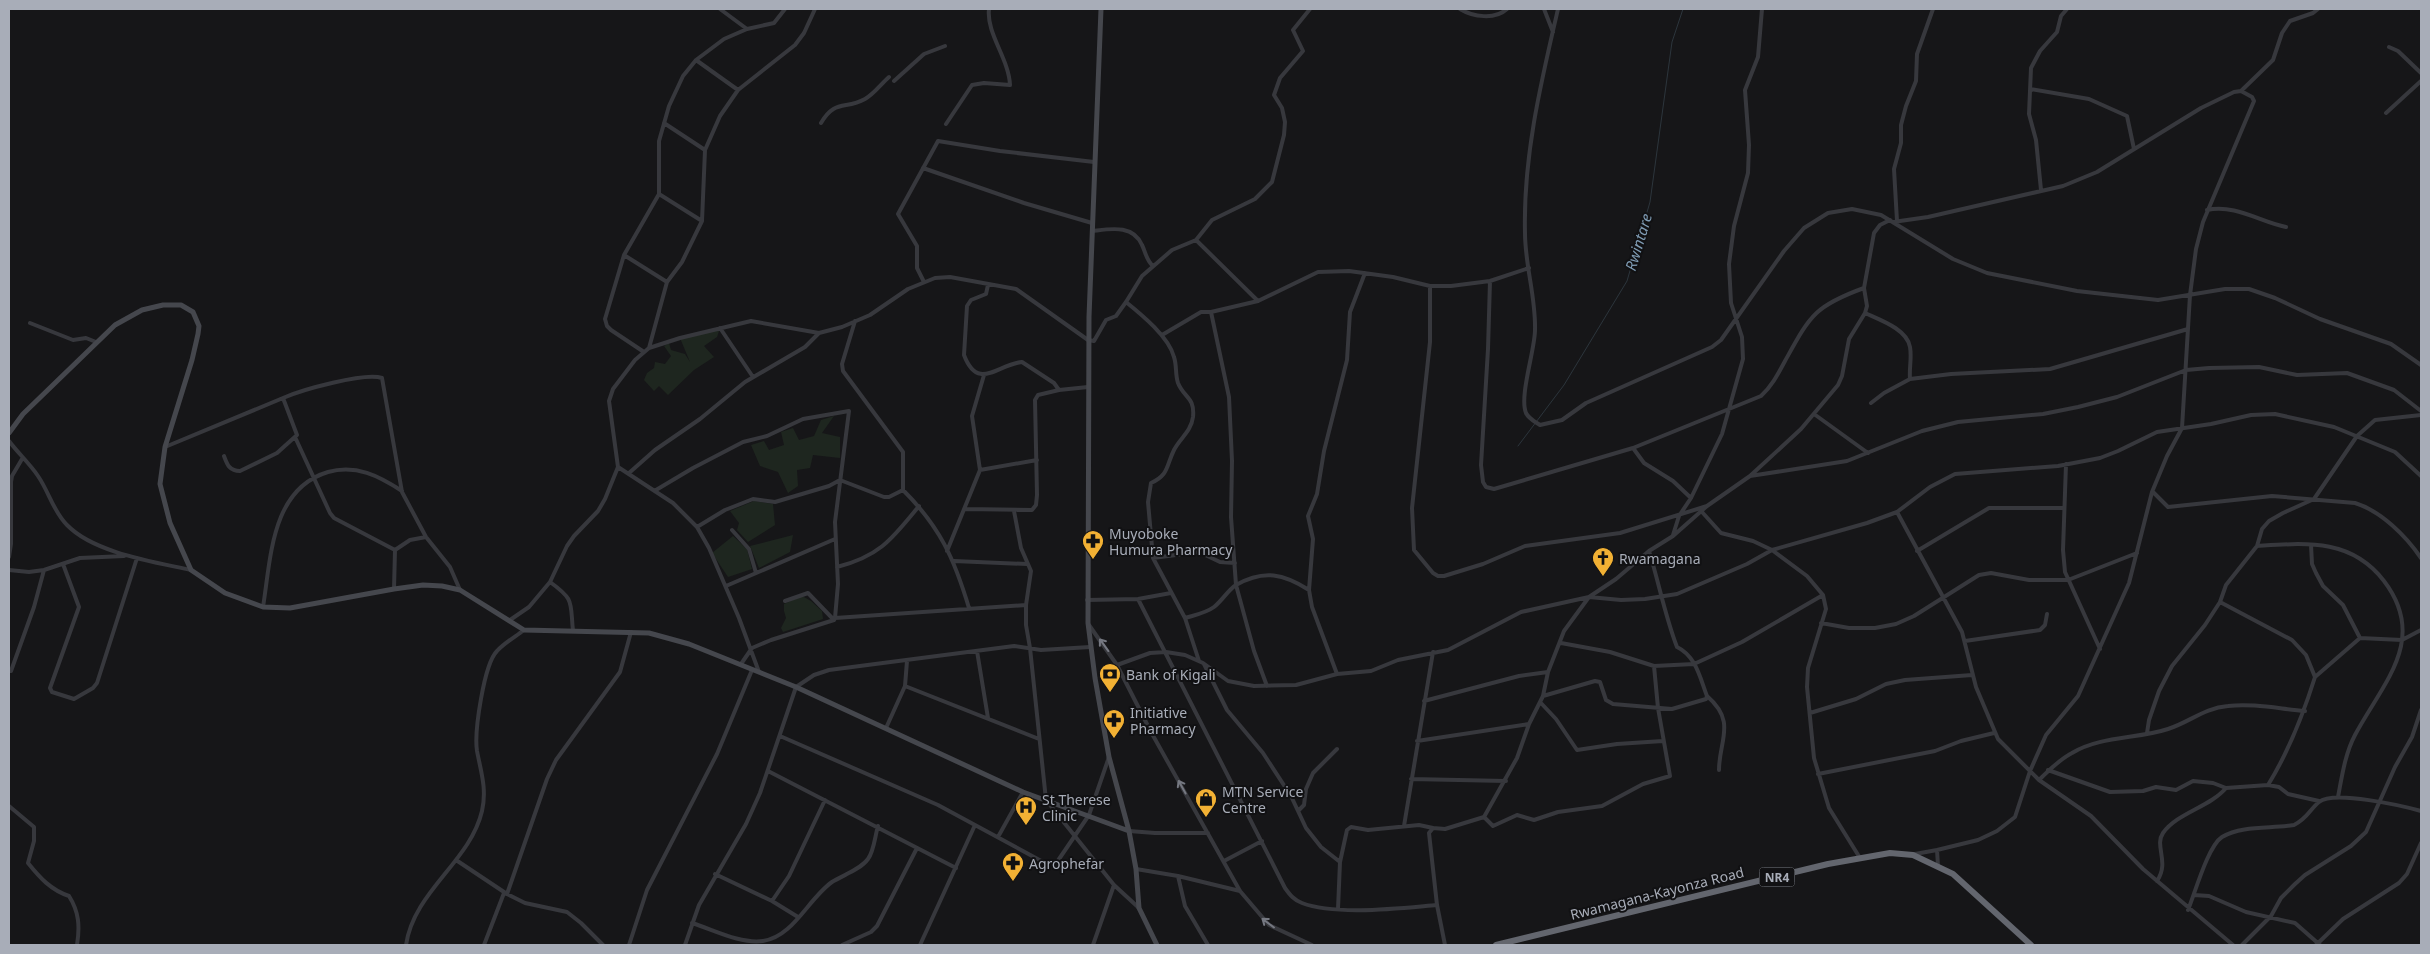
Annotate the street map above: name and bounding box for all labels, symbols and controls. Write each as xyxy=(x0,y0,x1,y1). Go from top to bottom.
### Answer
water label: Rwintare xyxy=(1620,211,1656,273)
place label: Muyoboke Humura Pharmacy xyxy=(1109,524,1233,559)
pharmacy icon: Muyoboke Humura Pharmacy xyxy=(1081,529,1105,560)
church icon: Rwamagana xyxy=(1591,546,1615,577)
place label: Rwamagana xyxy=(1619,549,1700,568)
one-way arrow xyxy=(1098,639,1109,652)
bank icon: Bank of Kigali xyxy=(1098,662,1122,693)
place label: Bank of Kigali xyxy=(1126,665,1216,684)
place label: Initiative Pharmacy xyxy=(1130,703,1196,738)
pharmacy icon: Initiative Pharmacy xyxy=(1102,708,1126,739)
one-way arrow xyxy=(1177,780,1186,795)
place label: MTN Service Centre xyxy=(1222,782,1304,817)
shop icon: MTN Service Centre xyxy=(1194,787,1218,818)
place label: St Therese Clinic xyxy=(1042,790,1111,825)
hospital icon: St Therese Clinic xyxy=(1014,795,1038,826)
pharmacy icon: Agrophefar xyxy=(1001,851,1025,882)
place label: Agrophefar xyxy=(1029,854,1104,873)
street label: Rwamagana-Kayonza Road xyxy=(1568,862,1746,924)
road number: NR4 xyxy=(1760,868,1794,886)
one-way arrow xyxy=(1262,918,1275,929)

